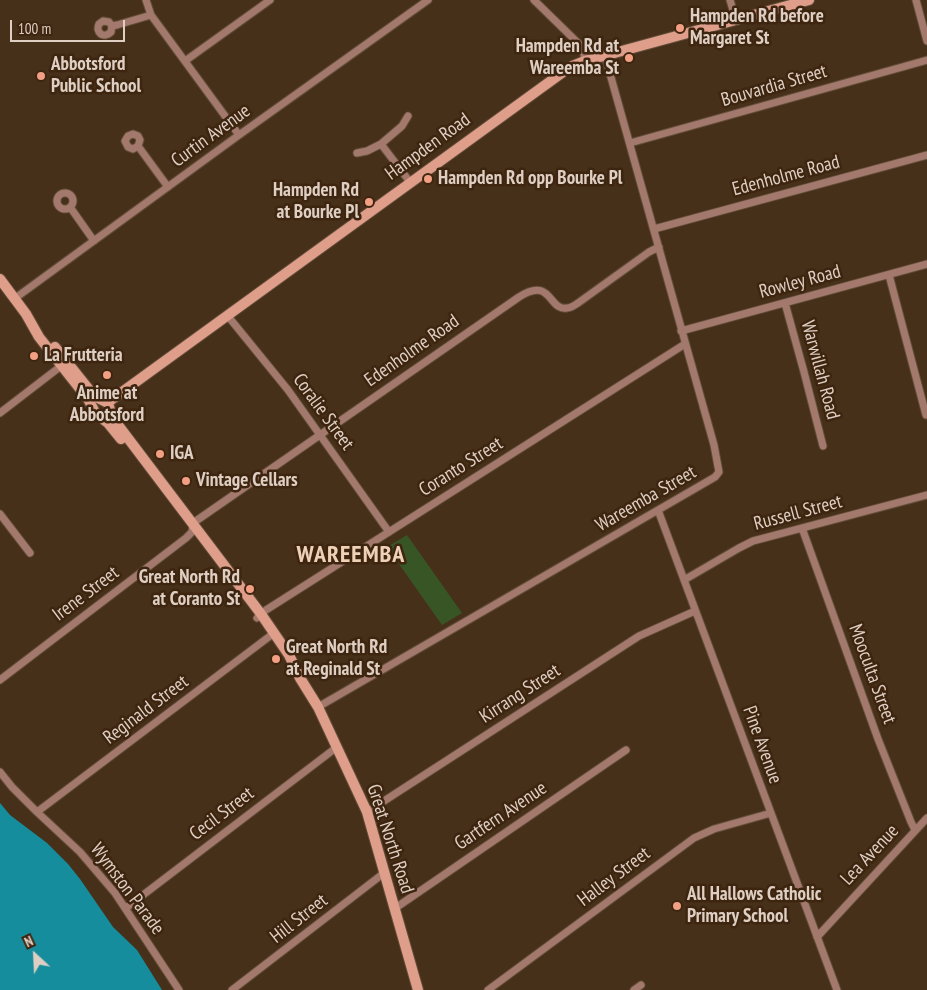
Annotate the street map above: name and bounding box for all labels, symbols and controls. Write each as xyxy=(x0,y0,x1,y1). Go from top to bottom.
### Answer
place label: Hampden Rd before Margaret St xyxy=(690,6,824,50)
scale bar xyxy=(12,10,128,42)
text: 100 m xyxy=(18,19,51,38)
marker: Hampden Rd before Margaret St xyxy=(674,22,686,34)
place label: Hampden Rd at Wareemba St xyxy=(516,36,619,80)
marker: Hampden Rd at Wareemba St xyxy=(623,52,635,64)
place label: Abbotsford Public School xyxy=(51,54,141,98)
street label: Bouvardia Street xyxy=(719,60,829,112)
marker: Abbotsford Public School xyxy=(35,70,47,82)
street label: Curtin Avenue xyxy=(167,100,255,172)
street label: Hampden Road xyxy=(381,109,475,185)
street label: Edenholme Road xyxy=(730,151,842,201)
place label: Hampden Rd opp Bourke Pl xyxy=(438,168,622,190)
marker: Hampden Rd opp Bourke Pl xyxy=(422,173,434,185)
place label: Hampden Rd at Bourke Pl xyxy=(273,180,359,224)
marker: Hampden Rd at Bourke Pl xyxy=(363,196,375,208)
street label: Rowley Road xyxy=(757,260,843,304)
street label: Edenholme Road xyxy=(360,310,464,392)
street label: Warwillah Road xyxy=(796,318,844,422)
place label: La Frutteria xyxy=(44,345,123,367)
marker: La Frutteria xyxy=(28,350,40,362)
marker: Anime at Abbotsford xyxy=(101,369,113,381)
street label: Coralie Street xyxy=(288,369,358,455)
place label: Anime at Abbotsford xyxy=(70,383,144,427)
street label: Coranto Street xyxy=(415,432,507,502)
place label: IGA xyxy=(170,443,194,465)
marker: IGA xyxy=(154,448,166,460)
street label: Wareemba Street xyxy=(592,461,700,537)
place label: Vintage Cellars xyxy=(196,470,298,492)
marker: Vintage Cellars xyxy=(180,475,192,487)
street label: Russell Street xyxy=(751,490,845,536)
district label: WAREEMBA xyxy=(296,541,406,569)
street label: Irene Street xyxy=(48,562,124,626)
place label: Great North Rd at Coranto St xyxy=(139,567,240,611)
marker: Great North Rd at Coranto St xyxy=(244,583,256,595)
street label: Mooculta Street xyxy=(843,621,901,727)
place label: Great North Rd at Reginald St xyxy=(286,637,387,681)
marker: Great North Rd at Reginald St xyxy=(270,653,282,665)
street label: Kirrang Street xyxy=(475,660,565,728)
street label: Reginald Street xyxy=(99,671,193,749)
street label: Pine Avenue xyxy=(737,703,787,787)
street label: Gartfern Avenue xyxy=(451,777,551,855)
street label: Cecil Street xyxy=(185,782,259,846)
street label: Great North Road xyxy=(362,782,418,896)
street label: Lea Avenue xyxy=(836,820,904,890)
street label: Wymston Parade xyxy=(85,839,169,939)
street label: Halley Street xyxy=(573,842,655,912)
place label: All Hallows Catholic Primary School xyxy=(687,884,821,928)
street label: Hill Street xyxy=(266,890,332,948)
marker: All Hallows Catholic Primary School xyxy=(671,900,683,912)
north arrow xyxy=(10,930,60,980)
text: N xyxy=(21,932,36,951)

